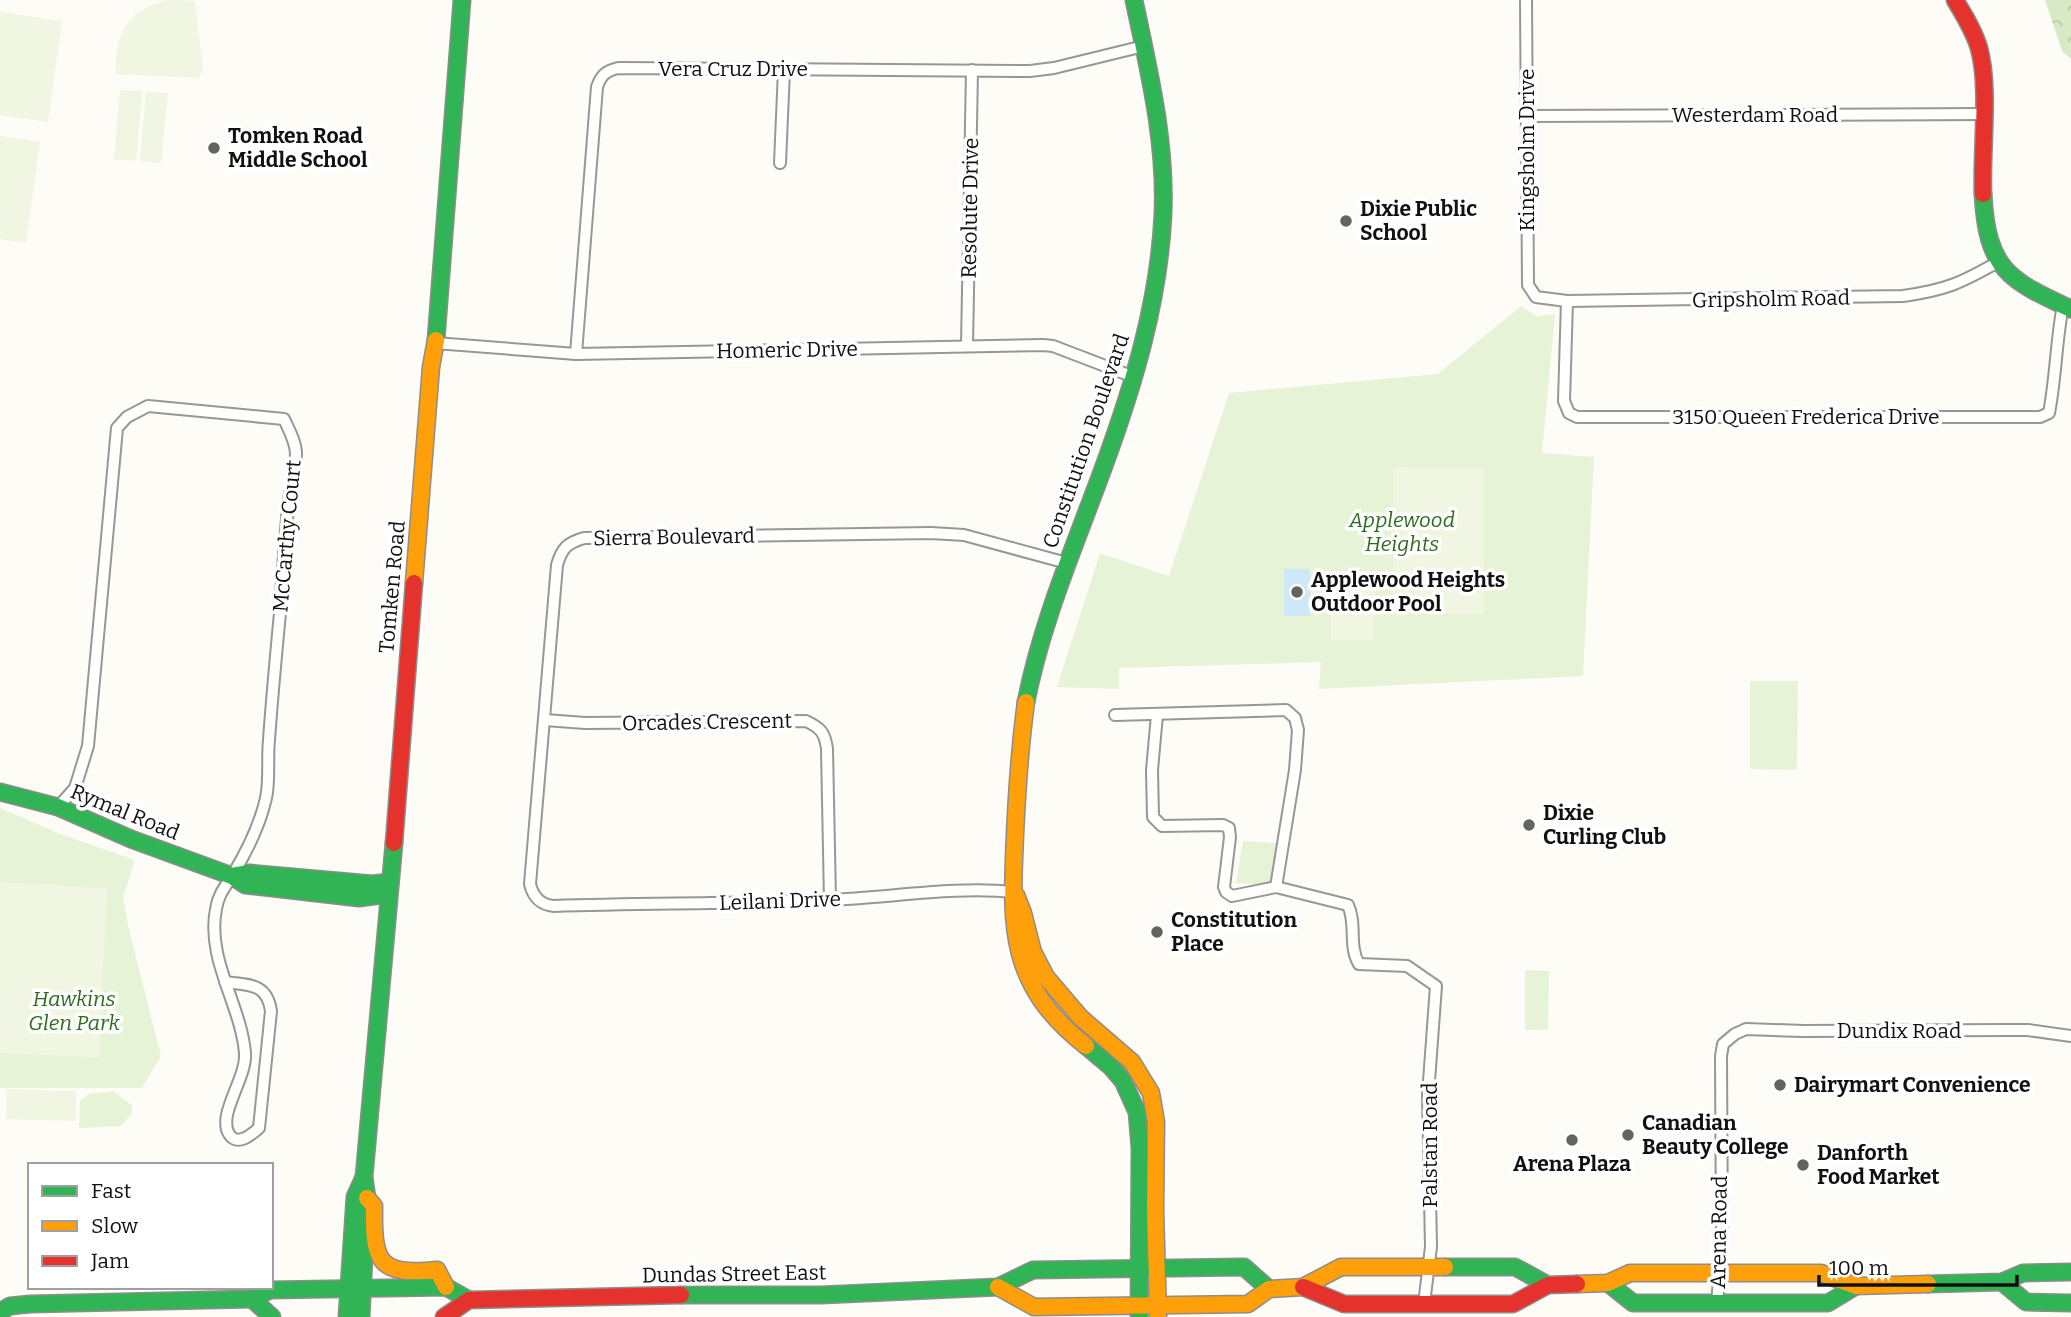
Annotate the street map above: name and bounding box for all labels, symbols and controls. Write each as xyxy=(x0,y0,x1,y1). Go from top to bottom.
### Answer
street label: Vera Cruz Drive xyxy=(658,56,808,82)
street label: Kingsholm Drive xyxy=(1514,69,1540,231)
street label: Westerdam Road xyxy=(1672,102,1838,128)
place label: Tomken Road Middle School xyxy=(228,123,368,173)
street label: Resolute Drive xyxy=(956,137,984,279)
marker: Tomken Road Middle School xyxy=(206,140,222,156)
place label: Dixie Public School xyxy=(1360,196,1477,246)
marker: Dixie Public School xyxy=(1338,213,1354,229)
street label: Gripsholm Road xyxy=(1692,285,1850,313)
street label: Constitution Boulevard xyxy=(1037,330,1135,552)
street label: Homeric Drive xyxy=(716,336,858,364)
street label: 3150 Queen Frederica Drive xyxy=(1672,404,1940,430)
street label: McCarthy Court xyxy=(267,458,307,613)
park label: Applewood Heights xyxy=(1348,507,1455,557)
street label: Tomken Road xyxy=(373,520,411,654)
street label: Sierra Boulevard xyxy=(593,523,755,551)
place label: Applewood Heights Outdoor Pool xyxy=(1311,567,1505,617)
marker: Applewood Heights Outdoor Pool xyxy=(1289,584,1305,600)
street label: Orcades Crescent xyxy=(622,708,793,736)
street label: Rymal Road xyxy=(67,778,183,846)
place label: Dixie Curling Club xyxy=(1543,800,1666,850)
marker: Dixie Curling Club xyxy=(1521,817,1537,833)
street label: Leilani Drive xyxy=(719,886,841,916)
place label: Constitution Place xyxy=(1171,907,1297,957)
marker: Constitution Place xyxy=(1149,924,1165,940)
park label: Hawkins Glen Park xyxy=(28,986,120,1036)
street label: Dundix Road xyxy=(1837,1018,1961,1044)
place label: Dairymart Convenience xyxy=(1794,1072,2031,1098)
marker: Dairymart Convenience xyxy=(1772,1077,1788,1093)
street label: Palstan Road xyxy=(1417,1082,1443,1208)
place label: Canadian Beauty College xyxy=(1642,1110,1788,1160)
marker: Canadian Beauty College xyxy=(1620,1127,1636,1143)
marker: Arena Plaza xyxy=(1564,1132,1580,1148)
place label: Danforth Food Market xyxy=(1817,1140,1940,1190)
place label: Arena Plaza xyxy=(1513,1151,1631,1177)
marker: Danforth Food Market xyxy=(1795,1157,1811,1173)
legend xyxy=(28,1163,273,1289)
street label: Arena Road xyxy=(1705,1175,1733,1289)
text: Fast xyxy=(91,1178,132,1204)
text: Slow xyxy=(91,1213,138,1239)
scale bar xyxy=(1819,1244,2017,1288)
text: Jam xyxy=(90,1248,129,1274)
text: 100 m xyxy=(1829,1255,1889,1281)
street label: Dundas Street East xyxy=(642,1259,827,1289)

